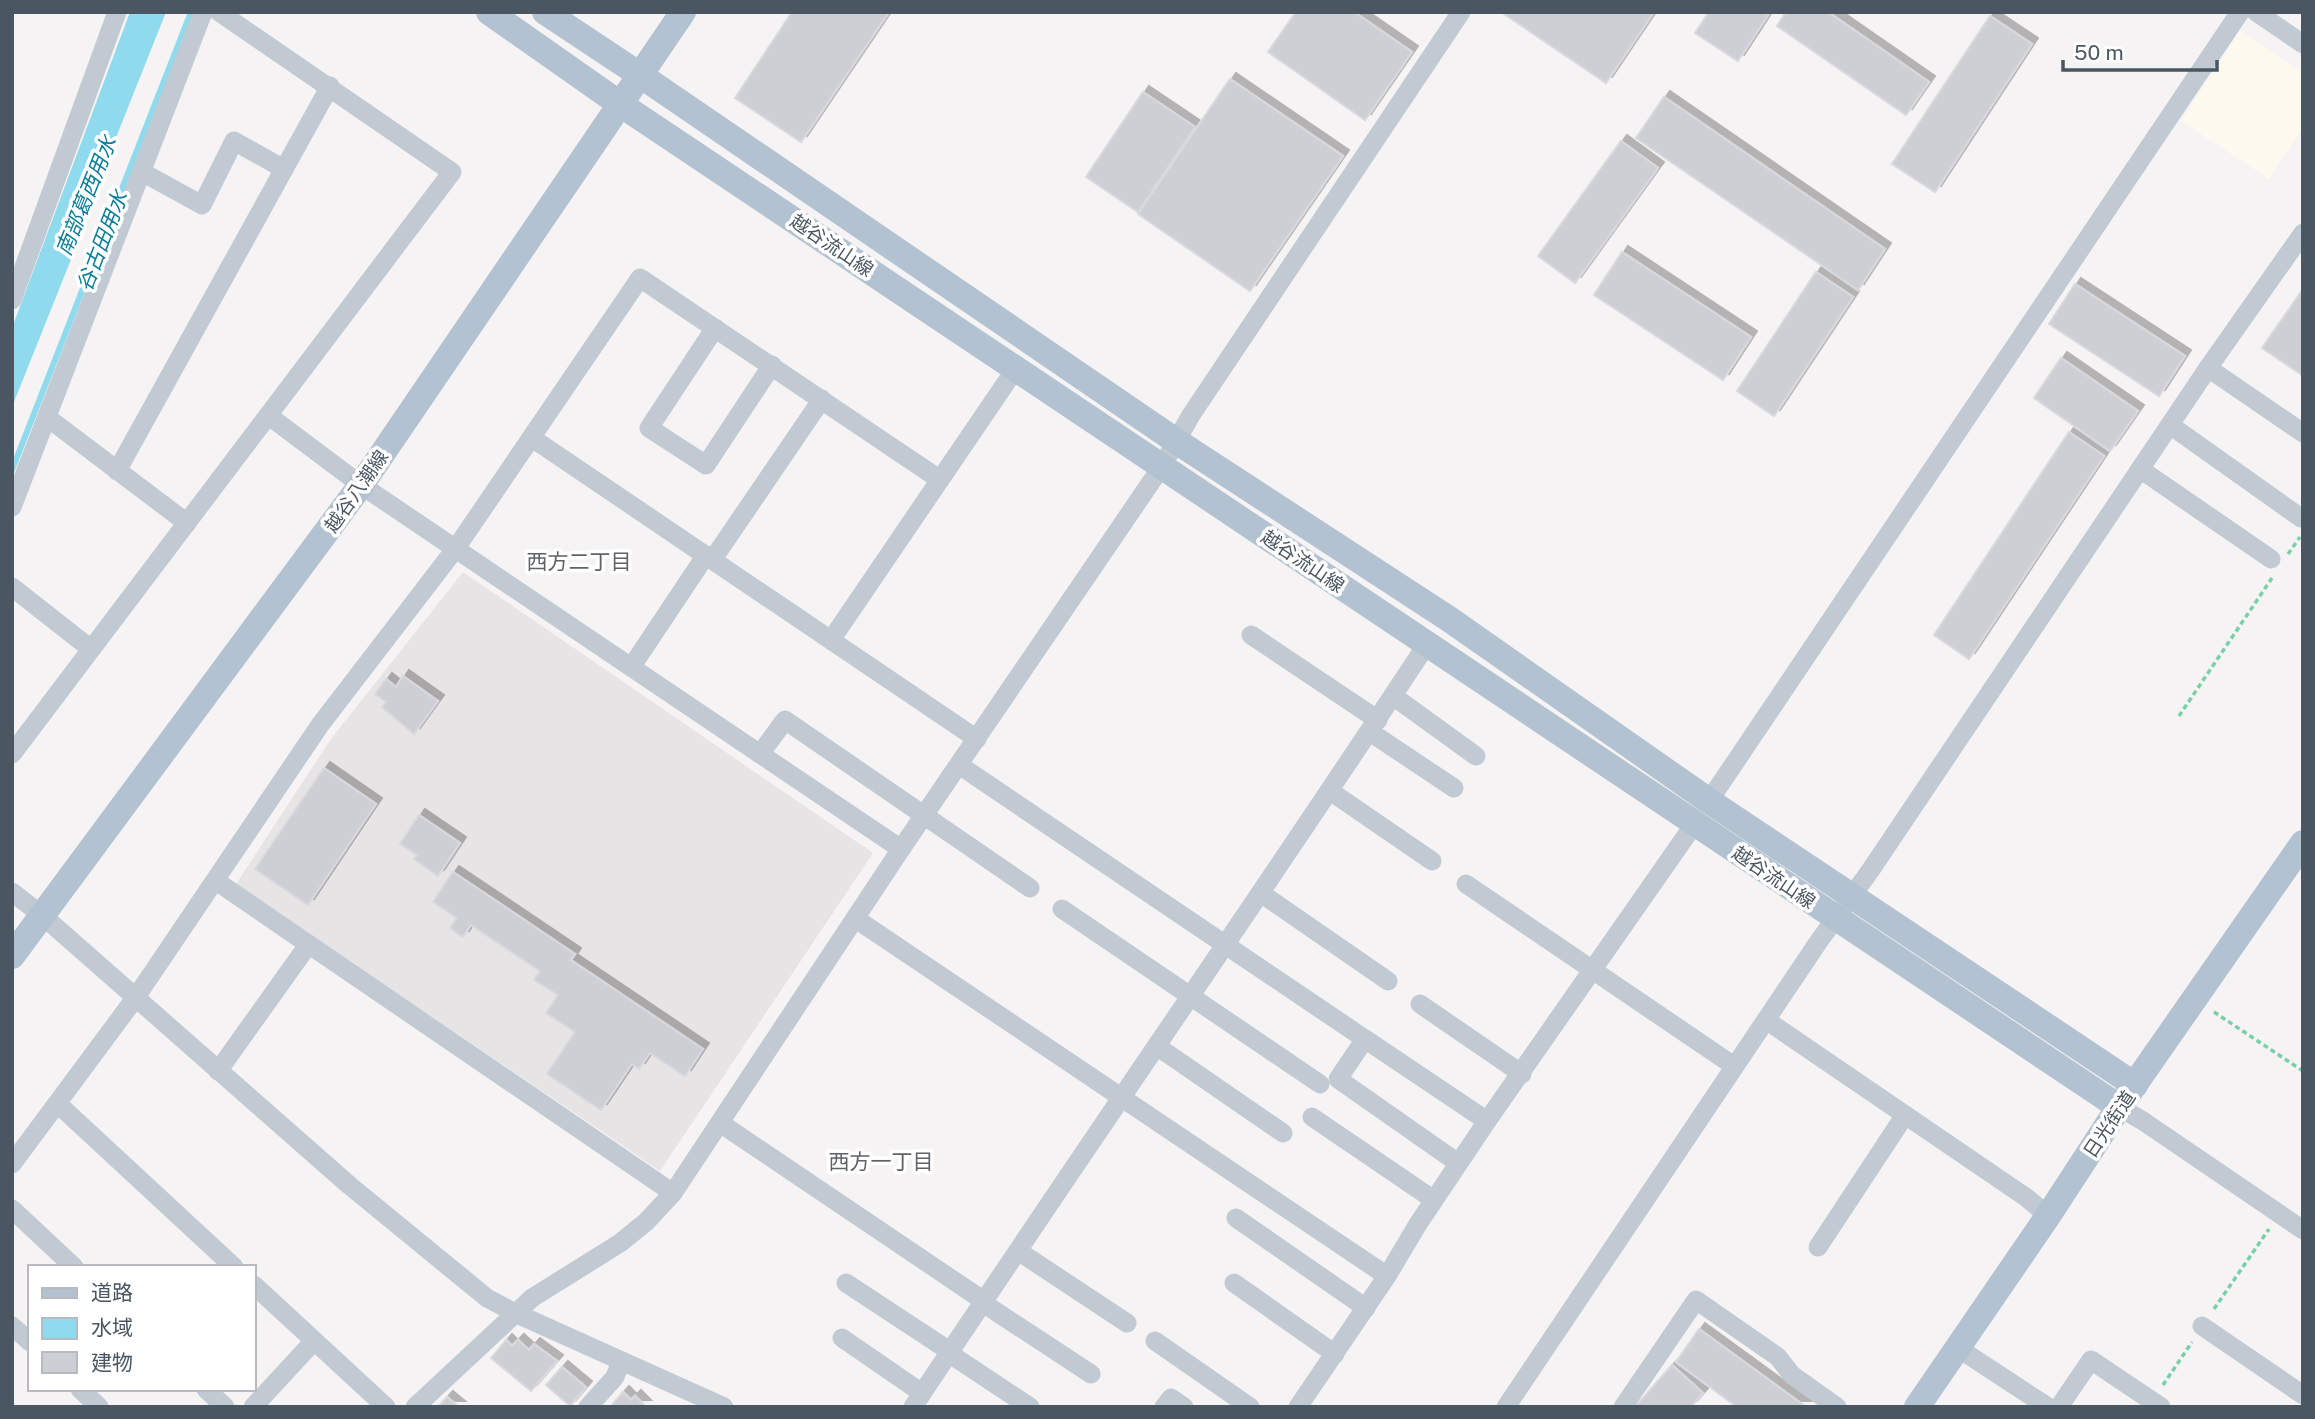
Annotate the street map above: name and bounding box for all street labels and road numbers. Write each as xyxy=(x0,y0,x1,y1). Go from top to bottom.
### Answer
street label: 越谷流山線 xyxy=(786,209,878,281)
street label: 越谷八潮線 xyxy=(320,446,392,536)
street label: 越谷流山線 xyxy=(1257,525,1349,597)
street label: 越谷流山線 xyxy=(1728,841,1820,913)
street label: 日光街道 xyxy=(2079,1086,2139,1162)

